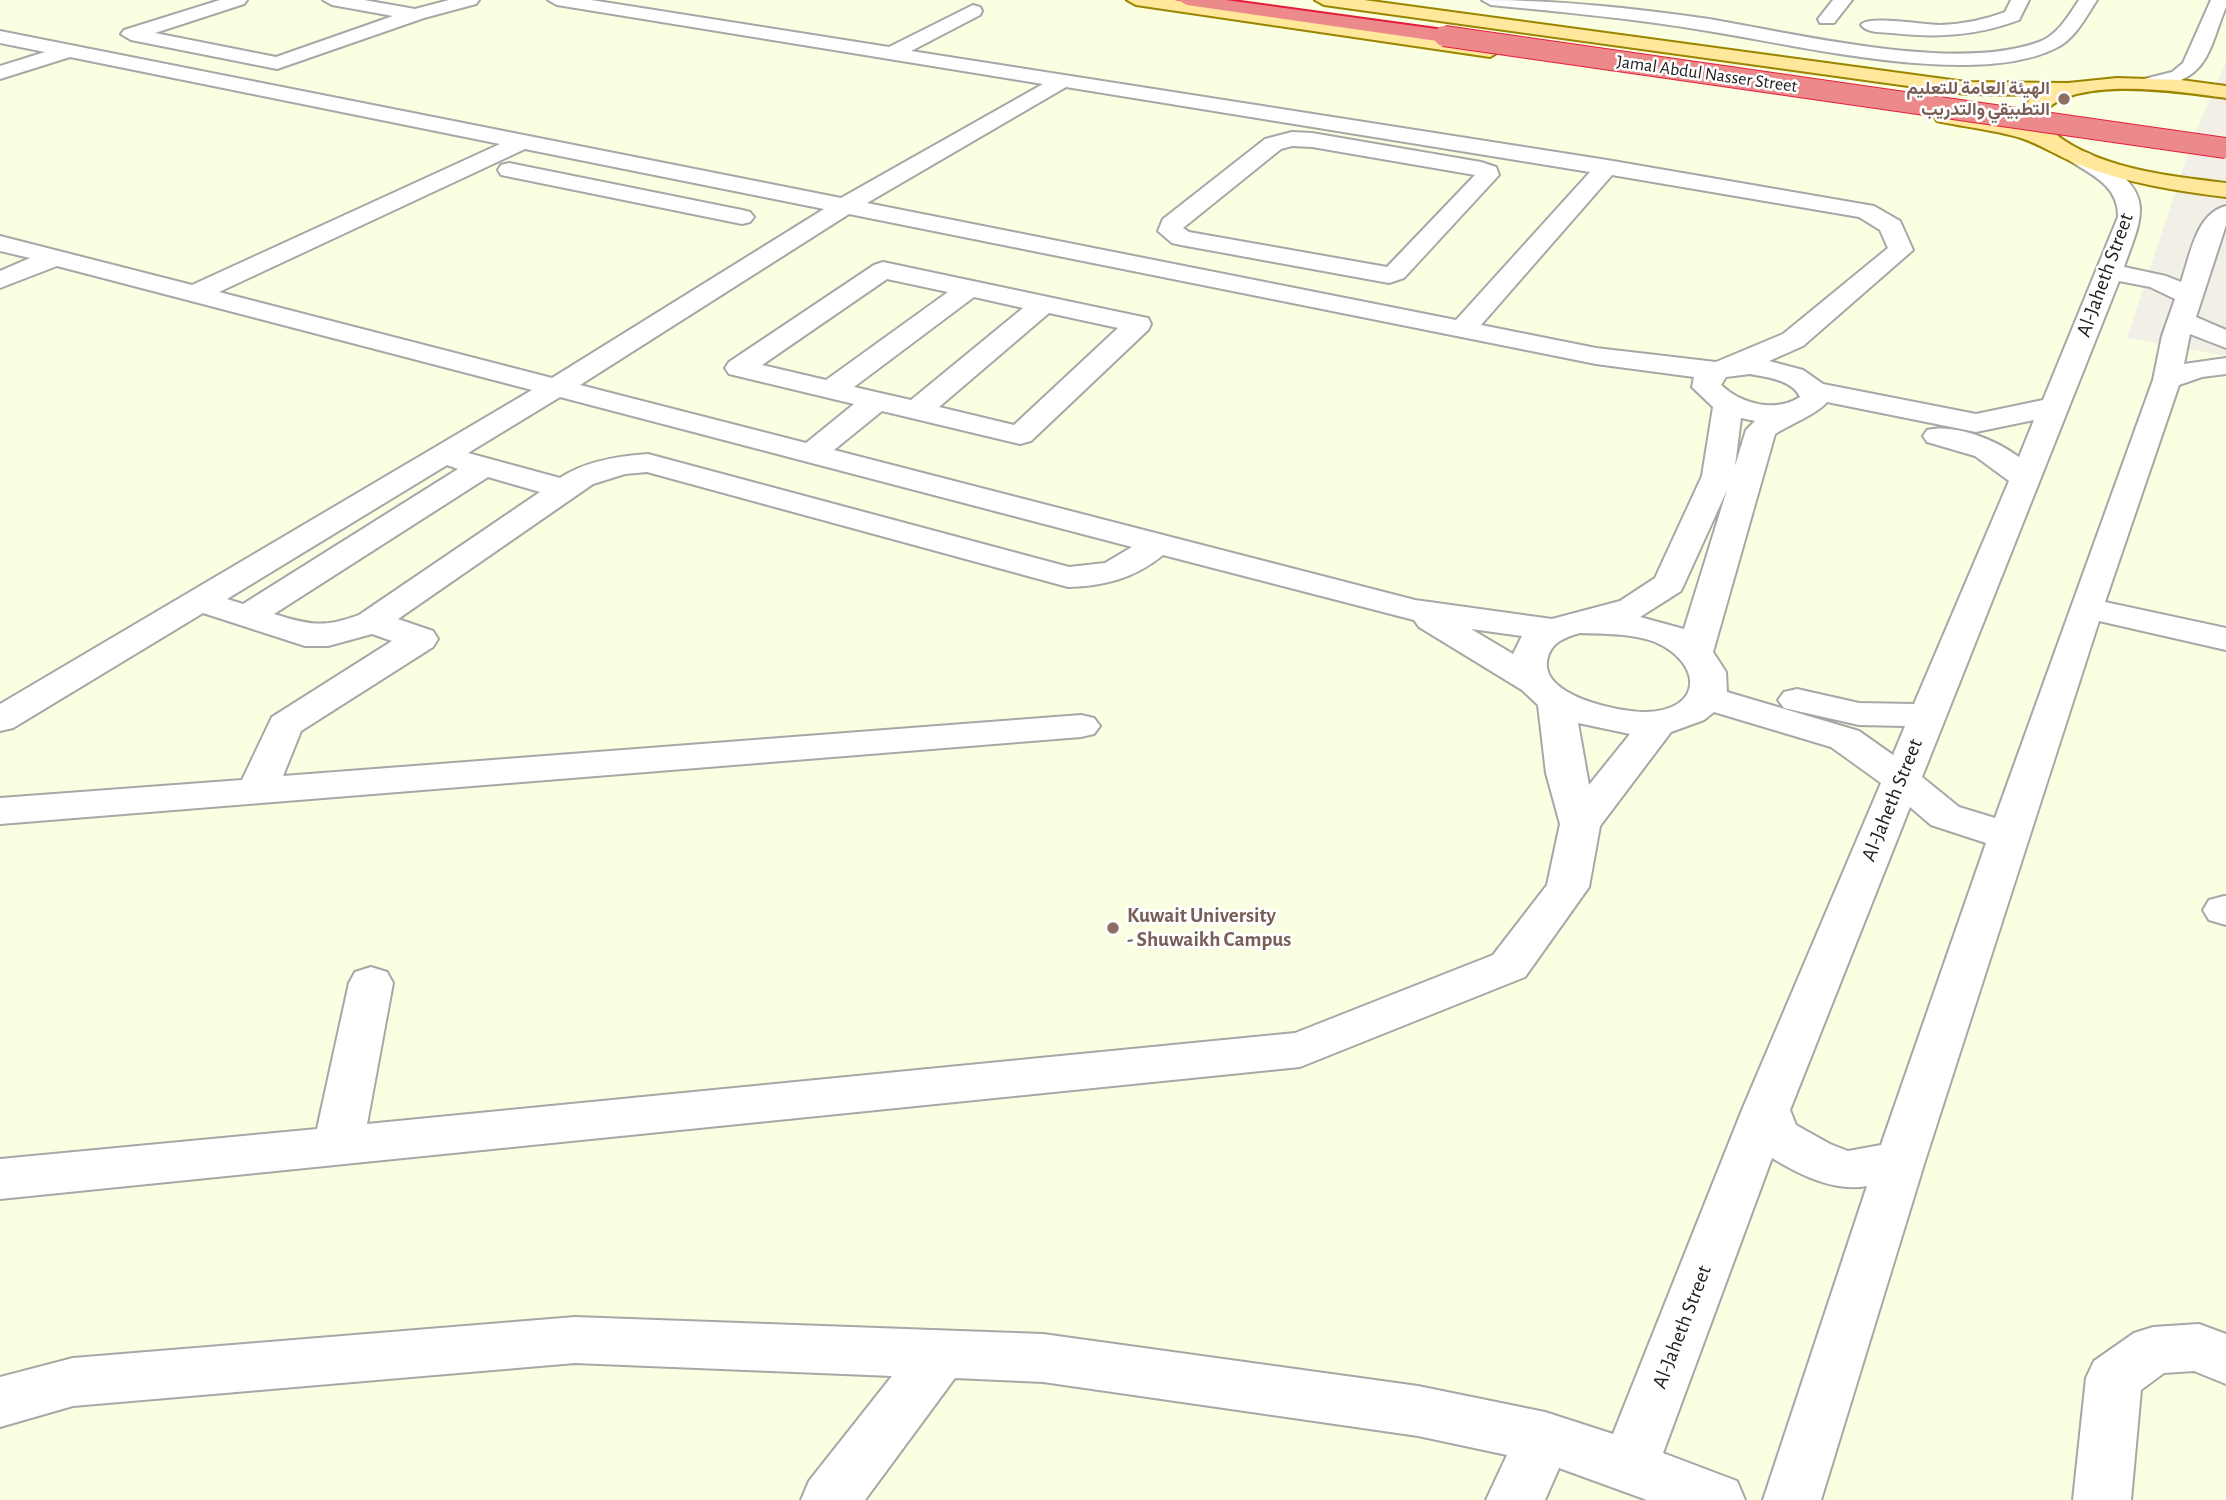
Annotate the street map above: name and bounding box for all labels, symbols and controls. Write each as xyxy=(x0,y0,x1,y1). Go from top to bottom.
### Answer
street label: Jamal Abdul Nasser Street xyxy=(1615,51,1799,97)
place label: الهيئة العامة للتعليم التطبيقي والتدريب xyxy=(1907,78,2050,120)
marker: الهيئة العامة للتعليم التطبيقي والتدريب xyxy=(2056,91,2072,107)
street label: Al-Jaheth Street xyxy=(2071,210,2139,340)
street label: Al-Jaheth Street xyxy=(1856,735,1928,865)
place label: Kuwait University - Shuwaikh Campus xyxy=(1127,903,1291,953)
marker: Kuwait University - Shuwaikh Campus xyxy=(1105,920,1121,936)
street label: Al-Jaheth Street xyxy=(1647,1262,1717,1392)

